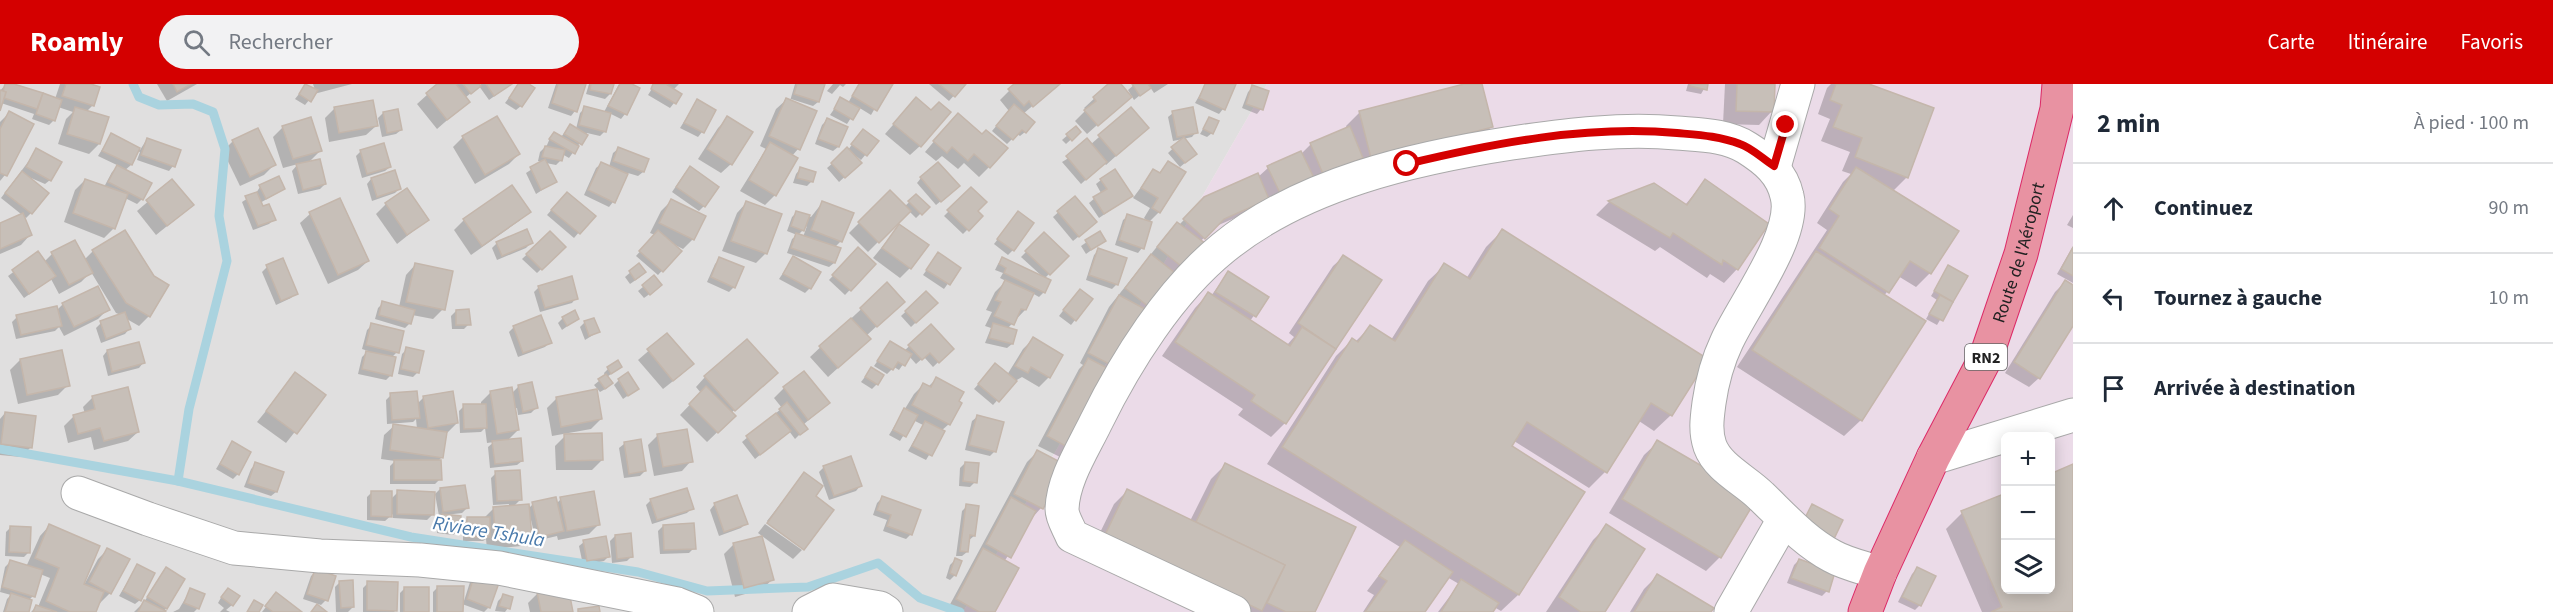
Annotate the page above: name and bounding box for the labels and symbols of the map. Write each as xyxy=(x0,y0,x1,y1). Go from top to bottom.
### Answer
route end xyxy=(1772,111,1798,137)
route start xyxy=(1393,150,1419,176)
street label: Route de l'Aéroport xyxy=(1986,180,2051,326)
road number: RN2 xyxy=(1965,344,2007,370)
water label: Riviere Tshula xyxy=(431,509,547,555)

